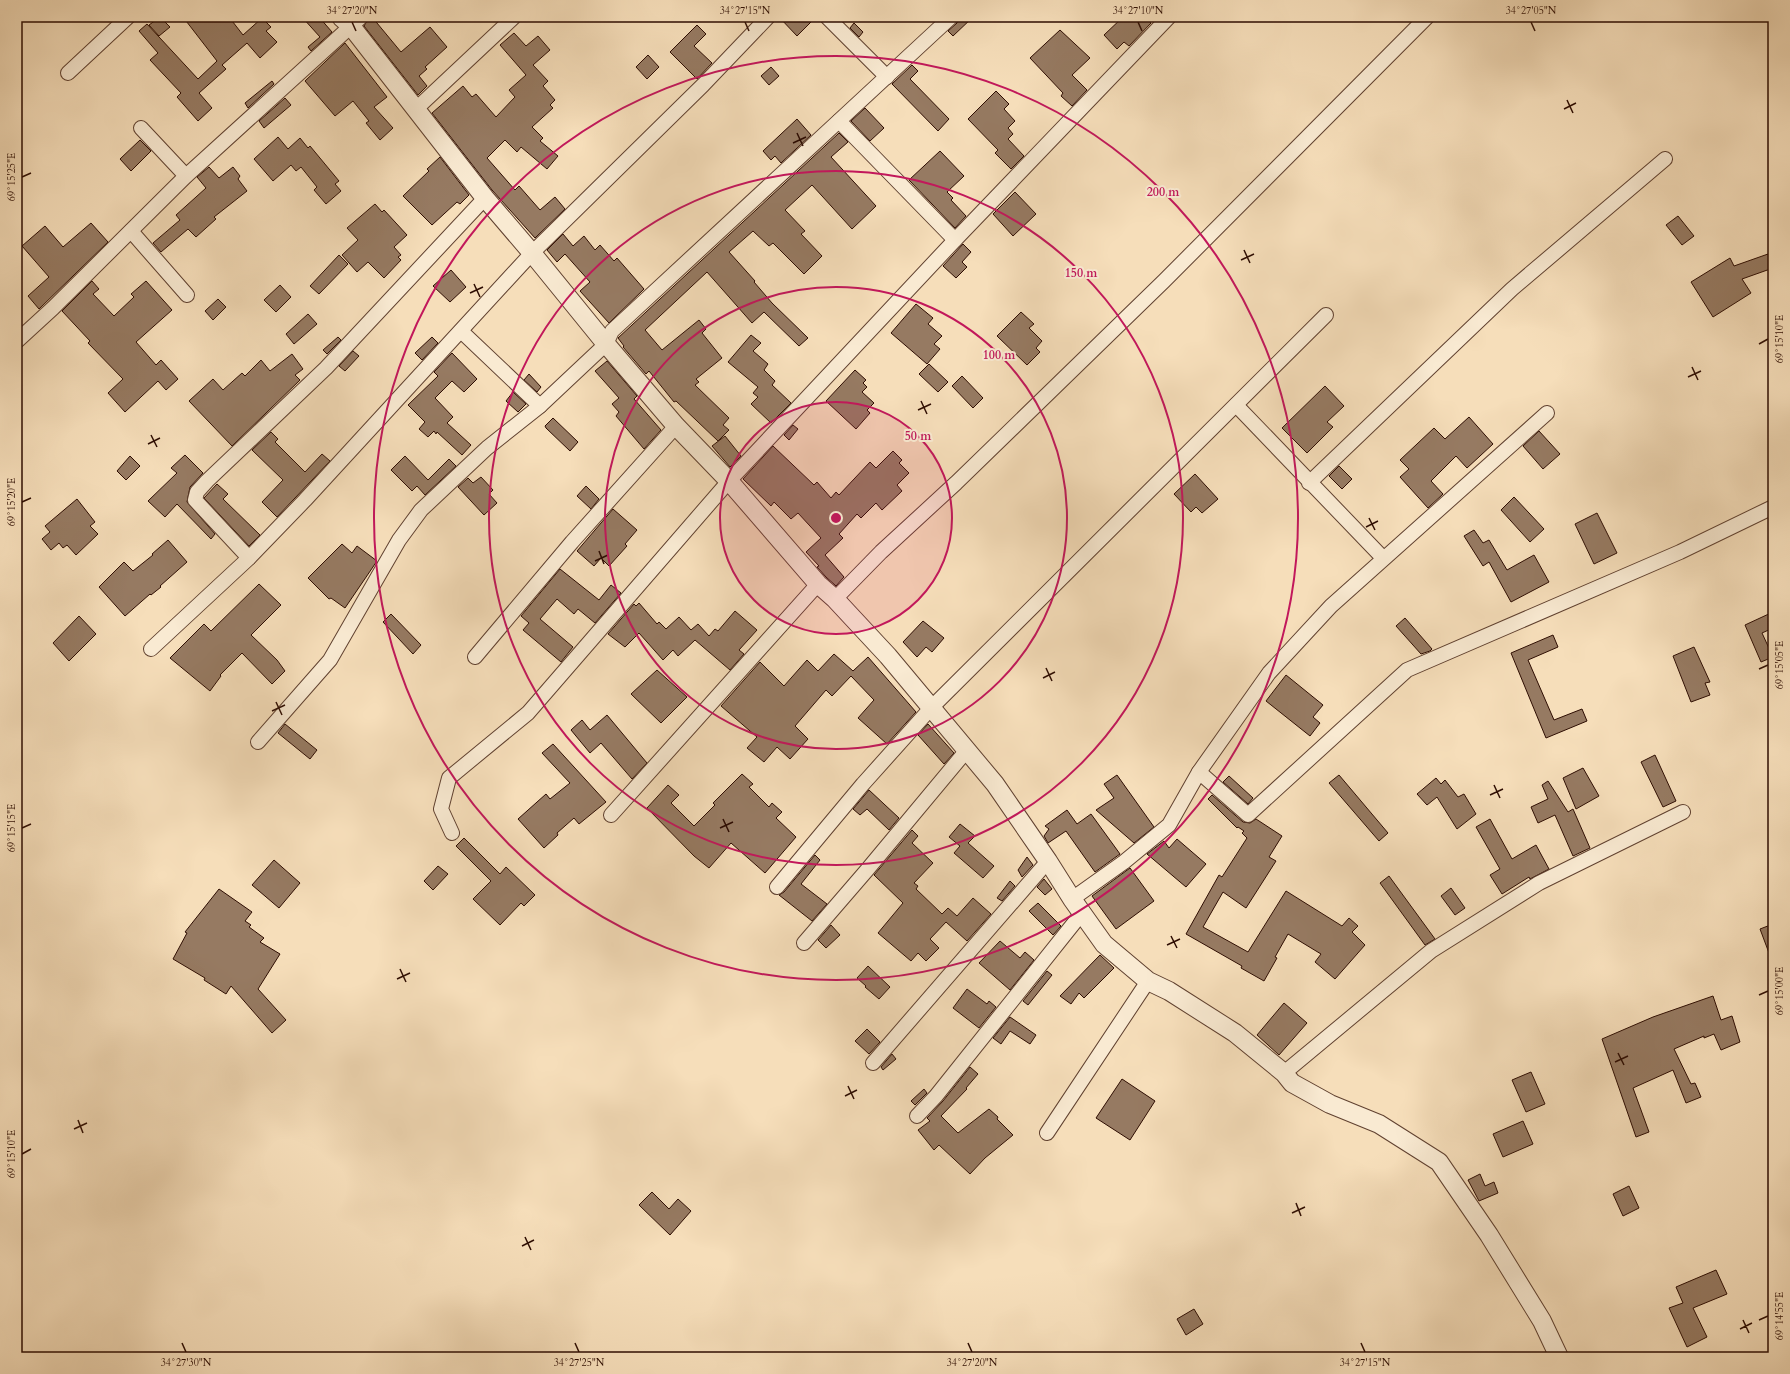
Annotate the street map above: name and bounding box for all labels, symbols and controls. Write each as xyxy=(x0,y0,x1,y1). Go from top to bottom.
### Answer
text: 34°27'20"N xyxy=(327,4,378,18)
text: 34°27'15"N xyxy=(720,4,771,18)
text: 34°27'10"N xyxy=(1113,4,1164,18)
text: 34°27'05"N xyxy=(1506,4,1557,18)
text: 69°15'25"E xyxy=(5,153,19,201)
text: 200 m xyxy=(1147,184,1180,200)
text: 150 m xyxy=(1065,265,1098,281)
text: 69°15'10"E xyxy=(1773,315,1787,363)
text: 100 m xyxy=(983,347,1016,363)
text: 50 m xyxy=(905,428,932,444)
text: 69°15'20"E xyxy=(5,478,19,526)
centre of rings xyxy=(829,511,843,525)
text: 69°15'05"E xyxy=(1773,641,1787,689)
text: 69°15'15"E xyxy=(5,804,19,852)
text: 69°15'00"E xyxy=(1773,967,1787,1015)
text: 69°15'10"E xyxy=(5,1130,19,1178)
text: 69°14'55"E xyxy=(1773,1292,1787,1340)
text: 34°27'30"N xyxy=(161,1356,212,1370)
text: 34°27'25"N xyxy=(554,1356,605,1370)
text: 34°27'20"N xyxy=(947,1356,998,1370)
text: 34°27'15"N xyxy=(1340,1356,1391,1370)

